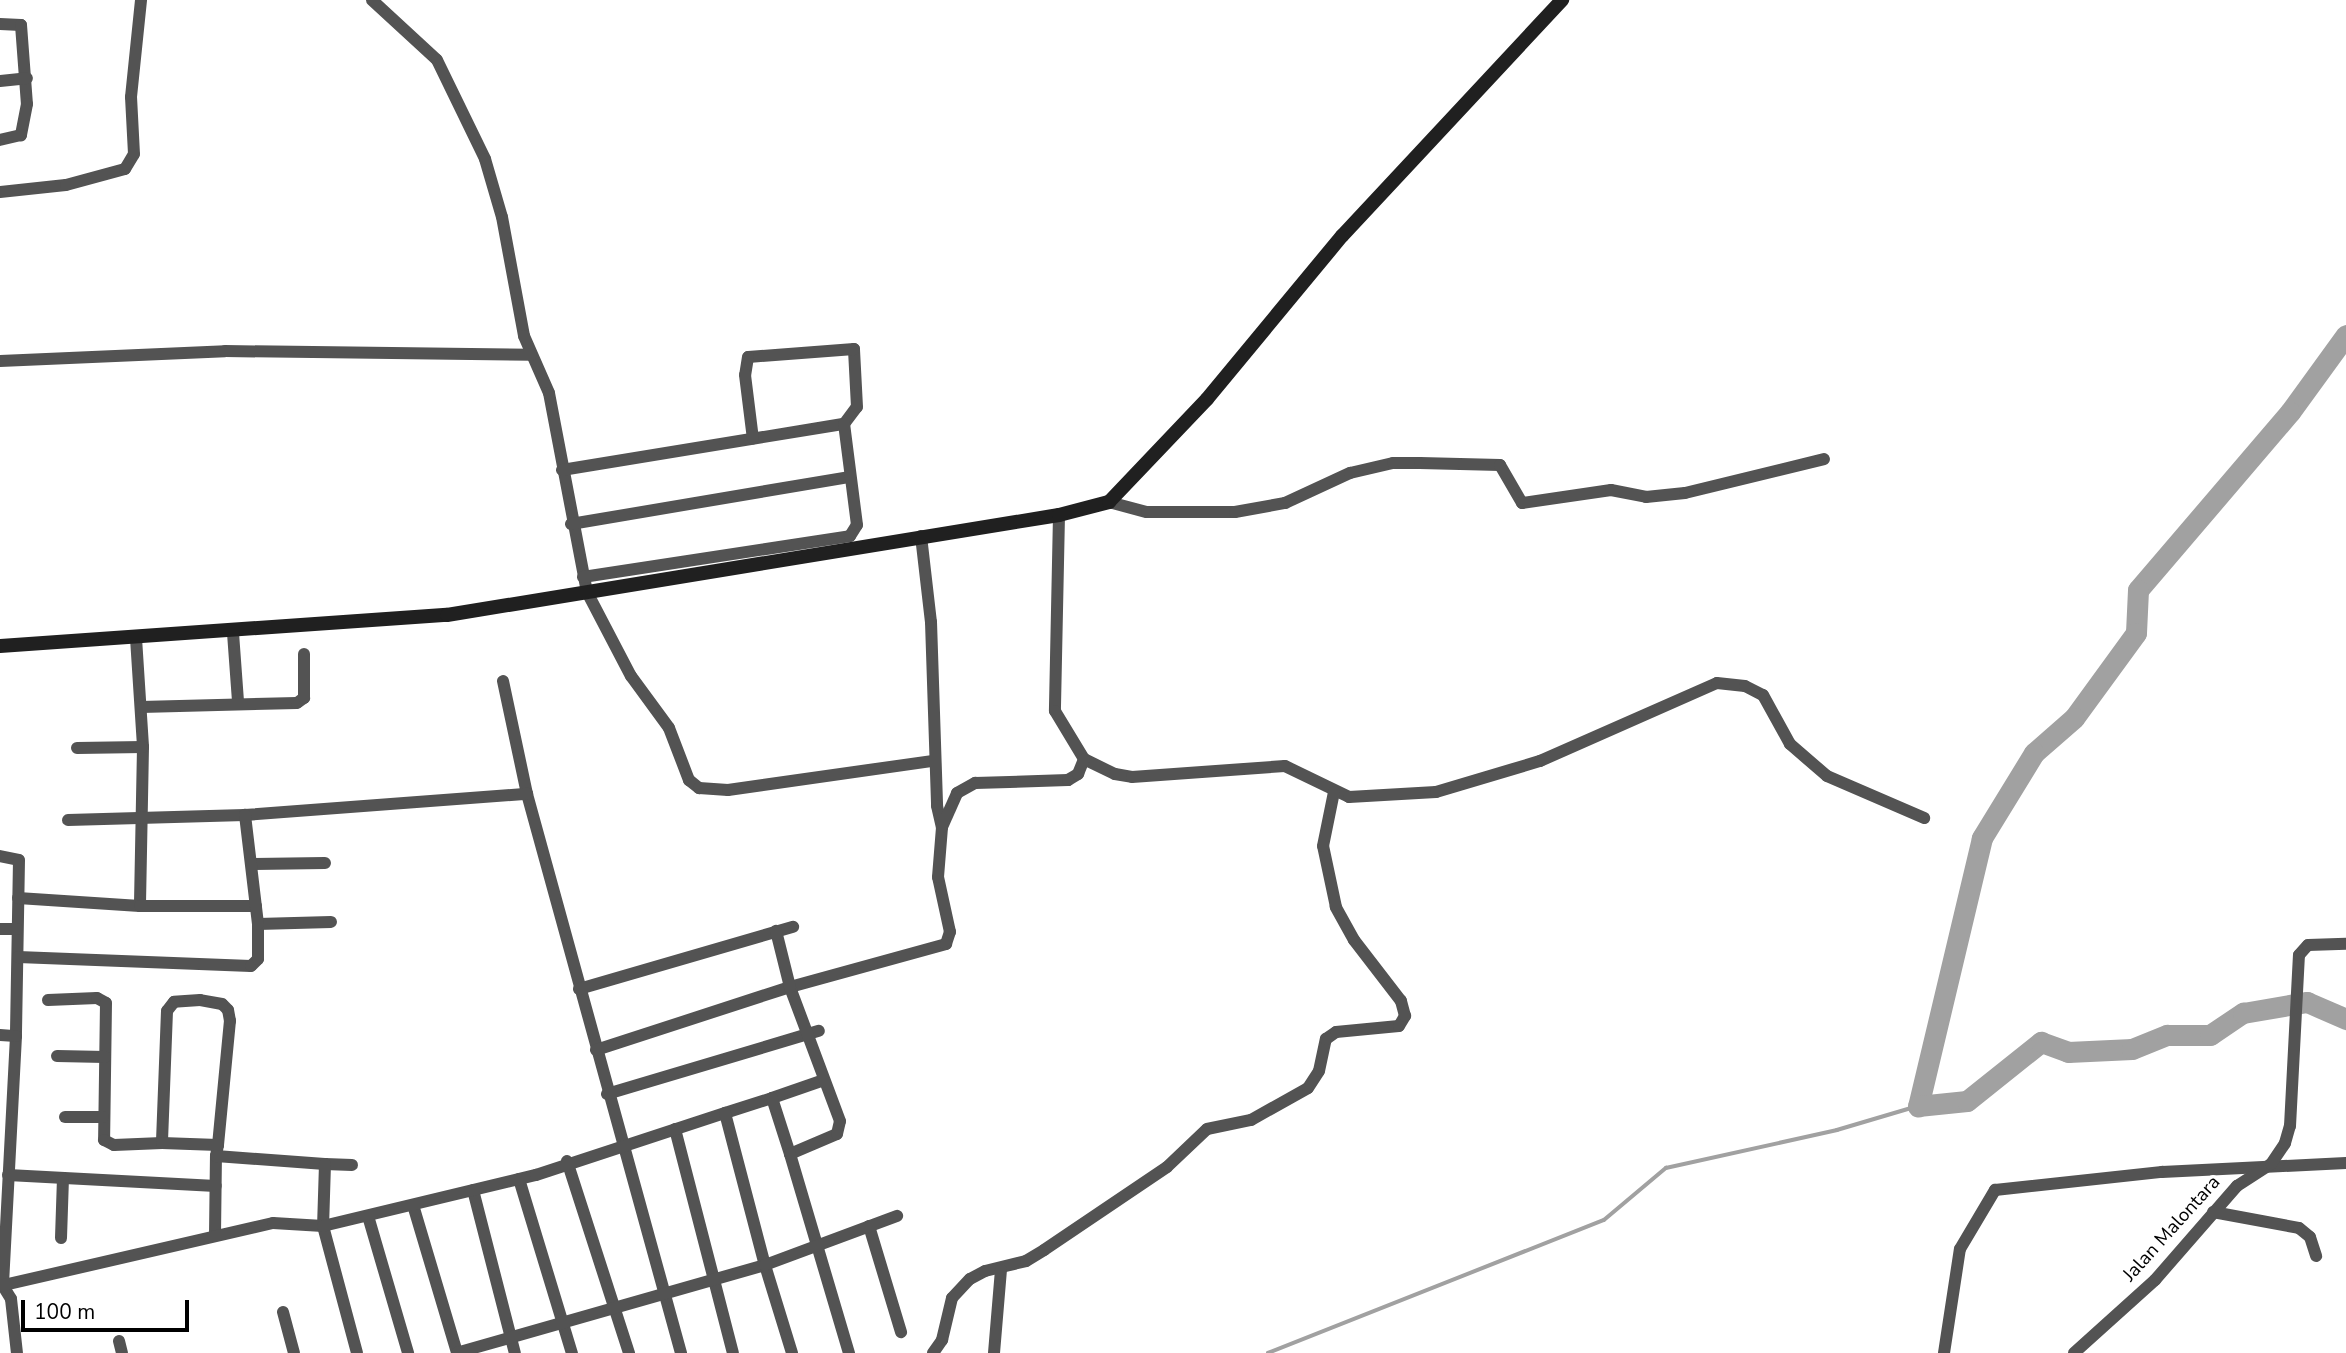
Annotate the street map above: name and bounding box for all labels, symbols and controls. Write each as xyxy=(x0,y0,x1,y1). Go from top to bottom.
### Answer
street label: Jalan Malontara xyxy=(2119,1171,2225,1287)
scale bar xyxy=(24,1286,192,1330)
text: 100 m xyxy=(34,1298,95,1326)

